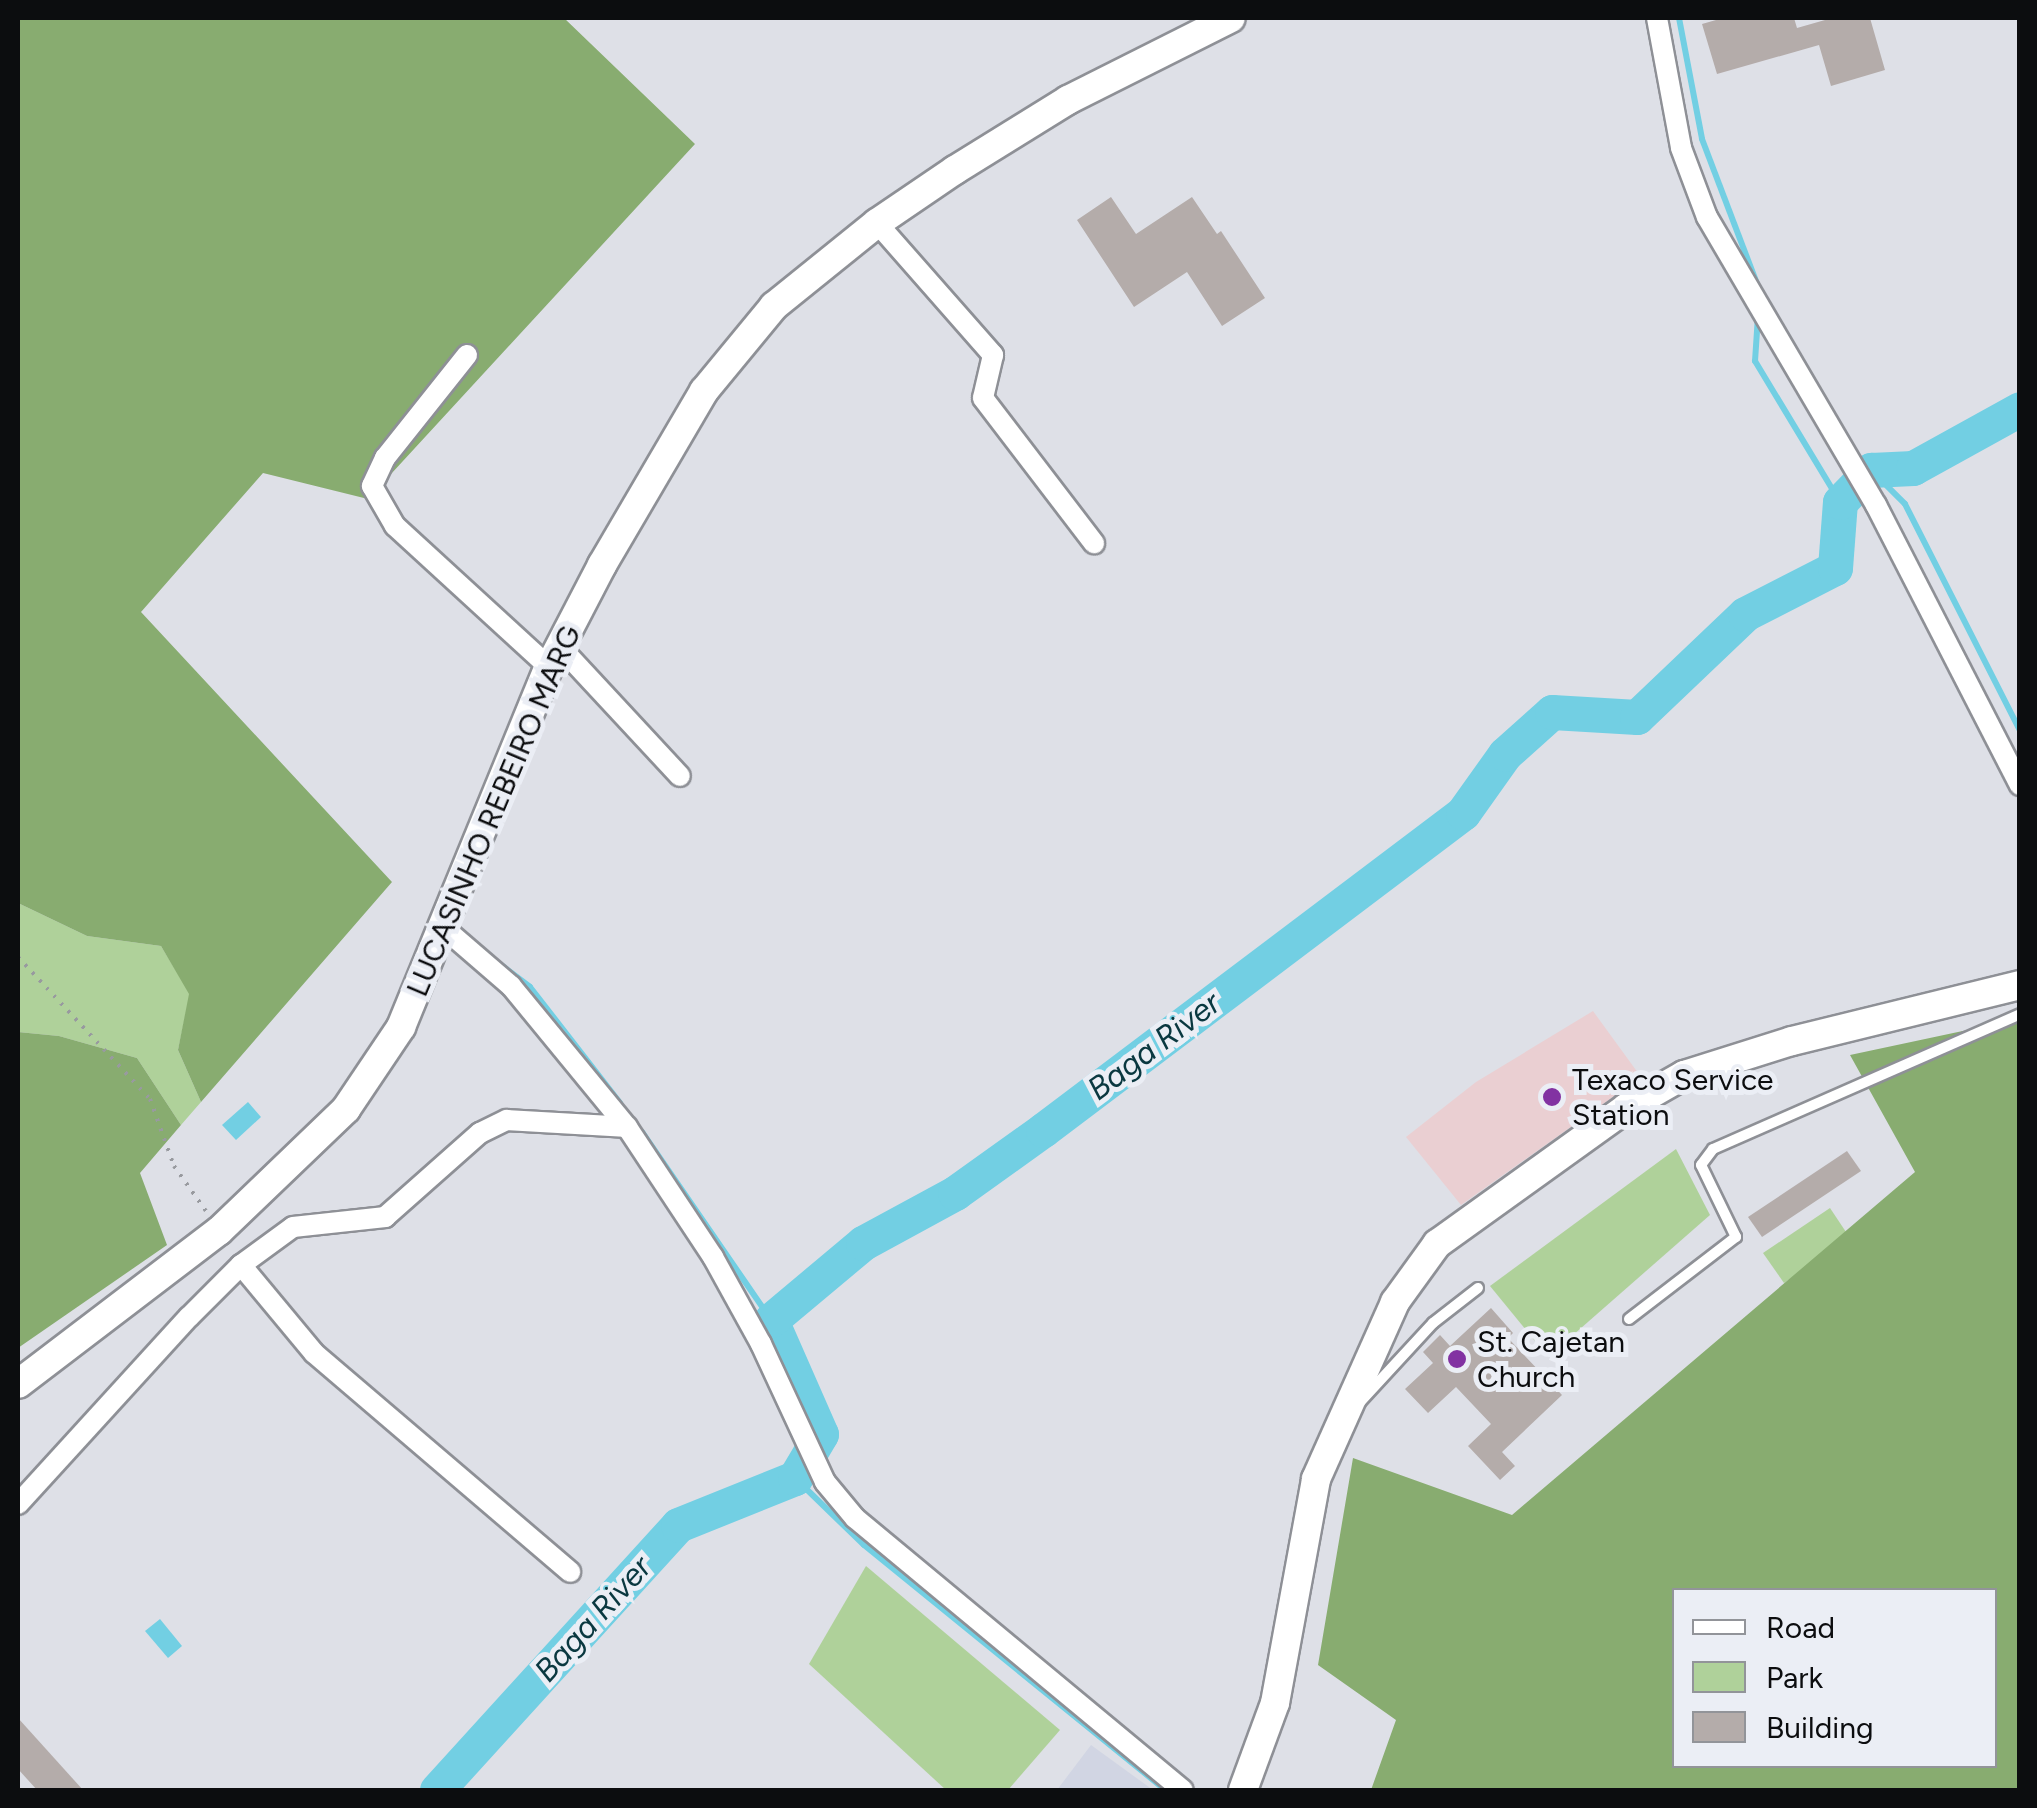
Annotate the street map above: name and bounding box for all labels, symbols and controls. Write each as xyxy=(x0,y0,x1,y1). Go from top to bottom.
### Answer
street label: LUCASINHO REBEIRO MARG xyxy=(399,620,589,1002)
water label: Baga River xyxy=(1080,984,1228,1108)
place label: Texaco Service Station xyxy=(1572,1062,1773,1132)
marker: Texaco Service Station xyxy=(1541,1086,1563,1108)
place label: St. Cajetan Church xyxy=(1477,1324,1625,1394)
marker: St. Cajetan Church xyxy=(1446,1348,1468,1370)
water label: Baga River xyxy=(527,1548,659,1690)
legend xyxy=(1672,1588,1997,1768)
text: Road xyxy=(1766,1609,1835,1646)
text: Park xyxy=(1766,1659,1823,1696)
text: Building xyxy=(1766,1709,1874,1746)

